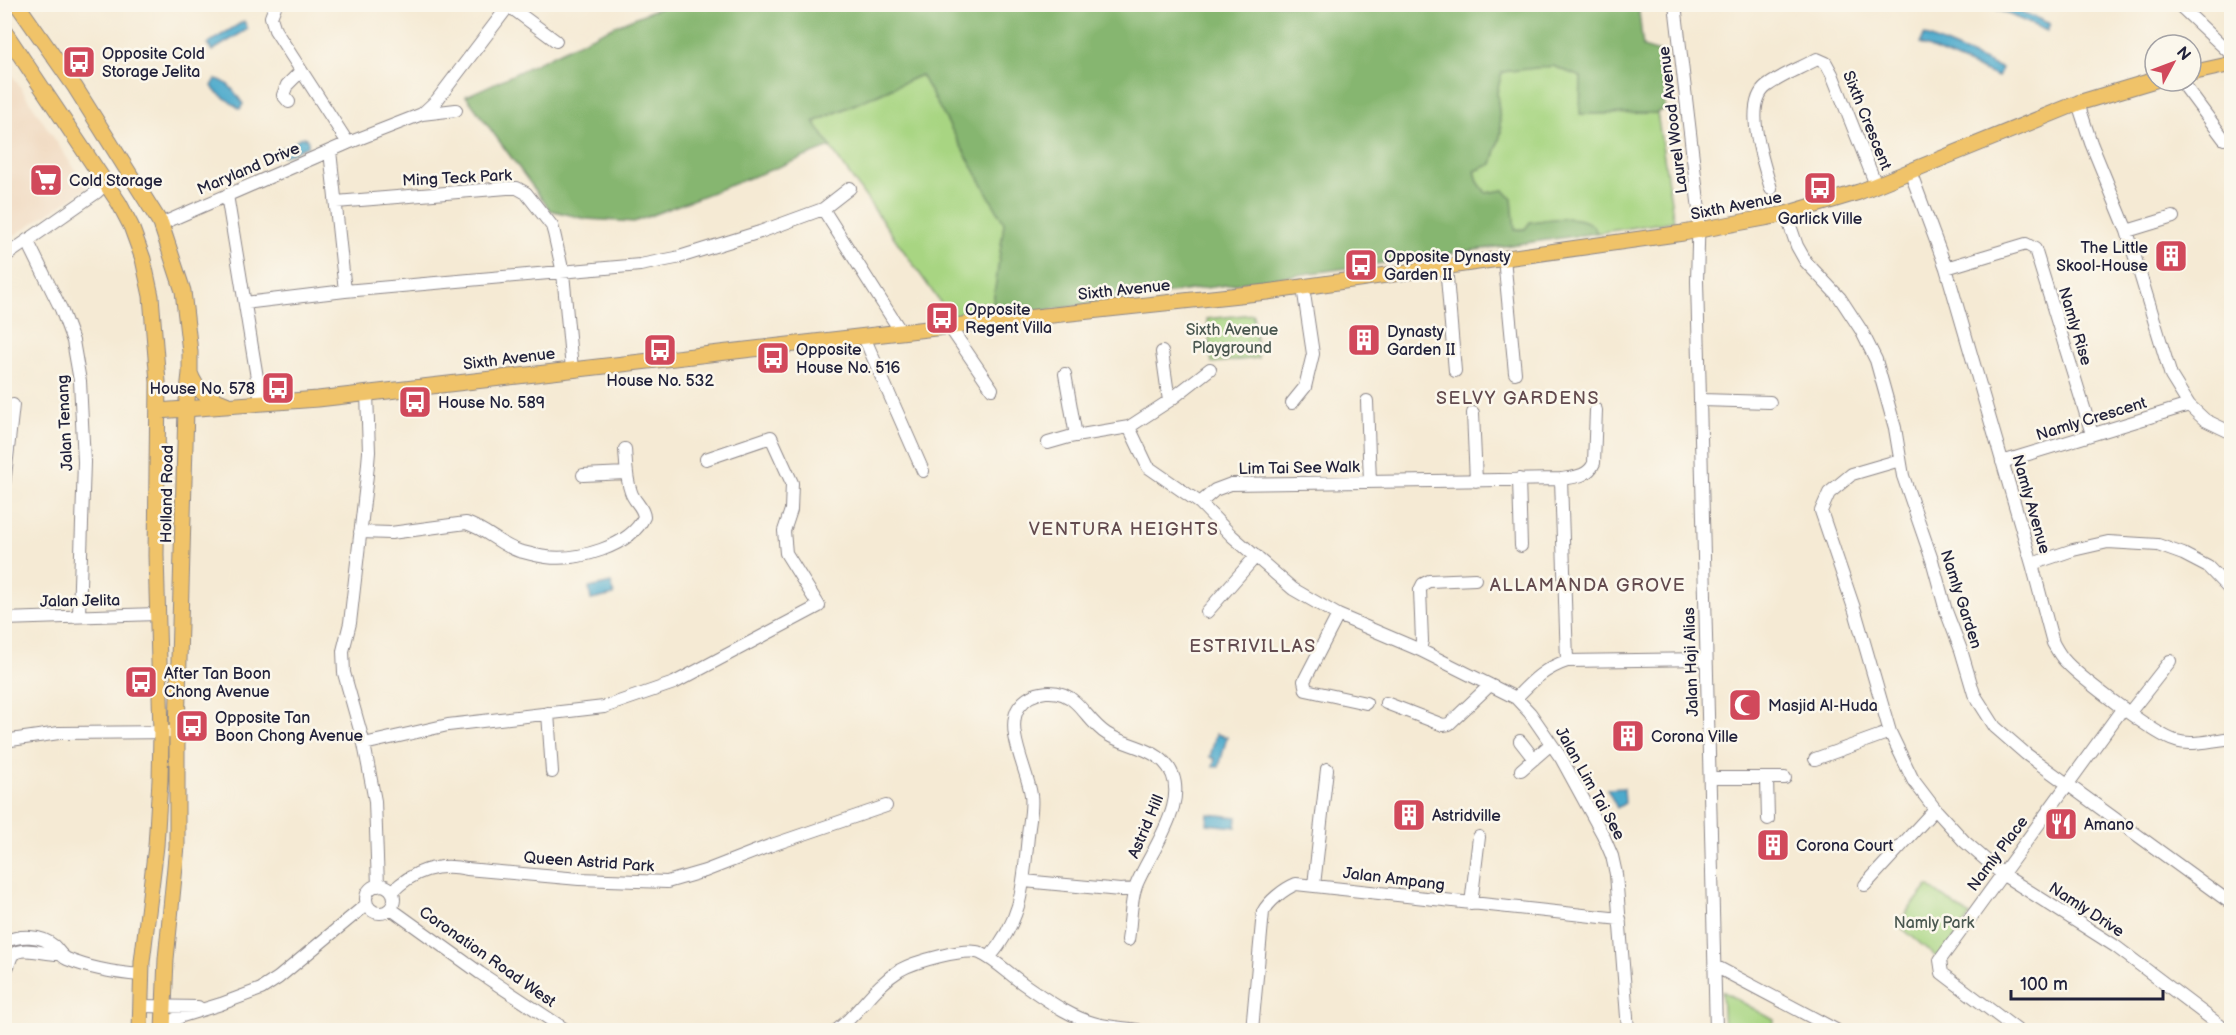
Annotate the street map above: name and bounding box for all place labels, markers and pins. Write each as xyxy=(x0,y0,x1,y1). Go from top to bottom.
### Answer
bus stop icon: Opposite Cold Storage Jelita xyxy=(61,44,97,80)
place label: Opposite Cold Storage Jelita xyxy=(102,45,205,82)
supermarket icon: Cold Storage xyxy=(28,162,64,198)
bus stop icon: Garlick Ville xyxy=(1802,170,1838,206)
place label: Cold Storage xyxy=(69,172,163,191)
place label: Garlick Ville xyxy=(1778,210,1863,229)
building icon: The Little Skool-House xyxy=(2153,238,2189,274)
place label: The Little Skool-House xyxy=(2056,239,2149,276)
bus stop icon: Opposite Dynasty Garden II xyxy=(1343,247,1379,283)
place label: Opposite Dynasty Garden II xyxy=(1384,248,1512,285)
bus stop icon: Opposite Regent Villa xyxy=(924,300,960,336)
place label: Opposite Regent Villa xyxy=(965,301,1052,338)
building icon: Dynasty Garden II xyxy=(1346,322,1382,358)
place label: Dynasty Garden II xyxy=(1387,323,1455,360)
bus stop icon: House No. 532 xyxy=(642,332,678,368)
bus stop icon: Opposite House No. 516 xyxy=(755,340,791,376)
place label: Opposite House No. 516 xyxy=(796,341,901,378)
bus stop icon: House No. 578 xyxy=(260,370,296,406)
place label: House No. 532 xyxy=(606,372,714,391)
place label: House No. 578 xyxy=(149,380,255,399)
bus stop icon: House No. 589 xyxy=(397,384,433,420)
place label: House No. 589 xyxy=(438,394,545,413)
bus stop icon: After Tan Boon Chong Avenue xyxy=(123,664,159,700)
place label: After Tan Boon Chong Avenue xyxy=(164,665,271,702)
mosque icon: Masjid Al-Huda xyxy=(1727,687,1763,723)
place label: Masjid Al-Huda xyxy=(1768,697,1878,716)
bus stop icon: Opposite Tan Boon Chong Avenue xyxy=(174,708,210,744)
place label: Opposite Tan Boon Chong Avenue xyxy=(215,709,364,746)
building icon: Corona Ville xyxy=(1610,718,1646,754)
place label: Corona Ville xyxy=(1651,728,1739,747)
building icon: Astridville xyxy=(1391,797,1427,833)
restaurant icon: Amano xyxy=(2043,806,2079,842)
place label: Astridville xyxy=(1432,807,1501,826)
place label: Amano xyxy=(2084,816,2134,835)
building icon: Corona Court xyxy=(1755,827,1791,863)
place label: Corona Court xyxy=(1796,837,1894,856)

